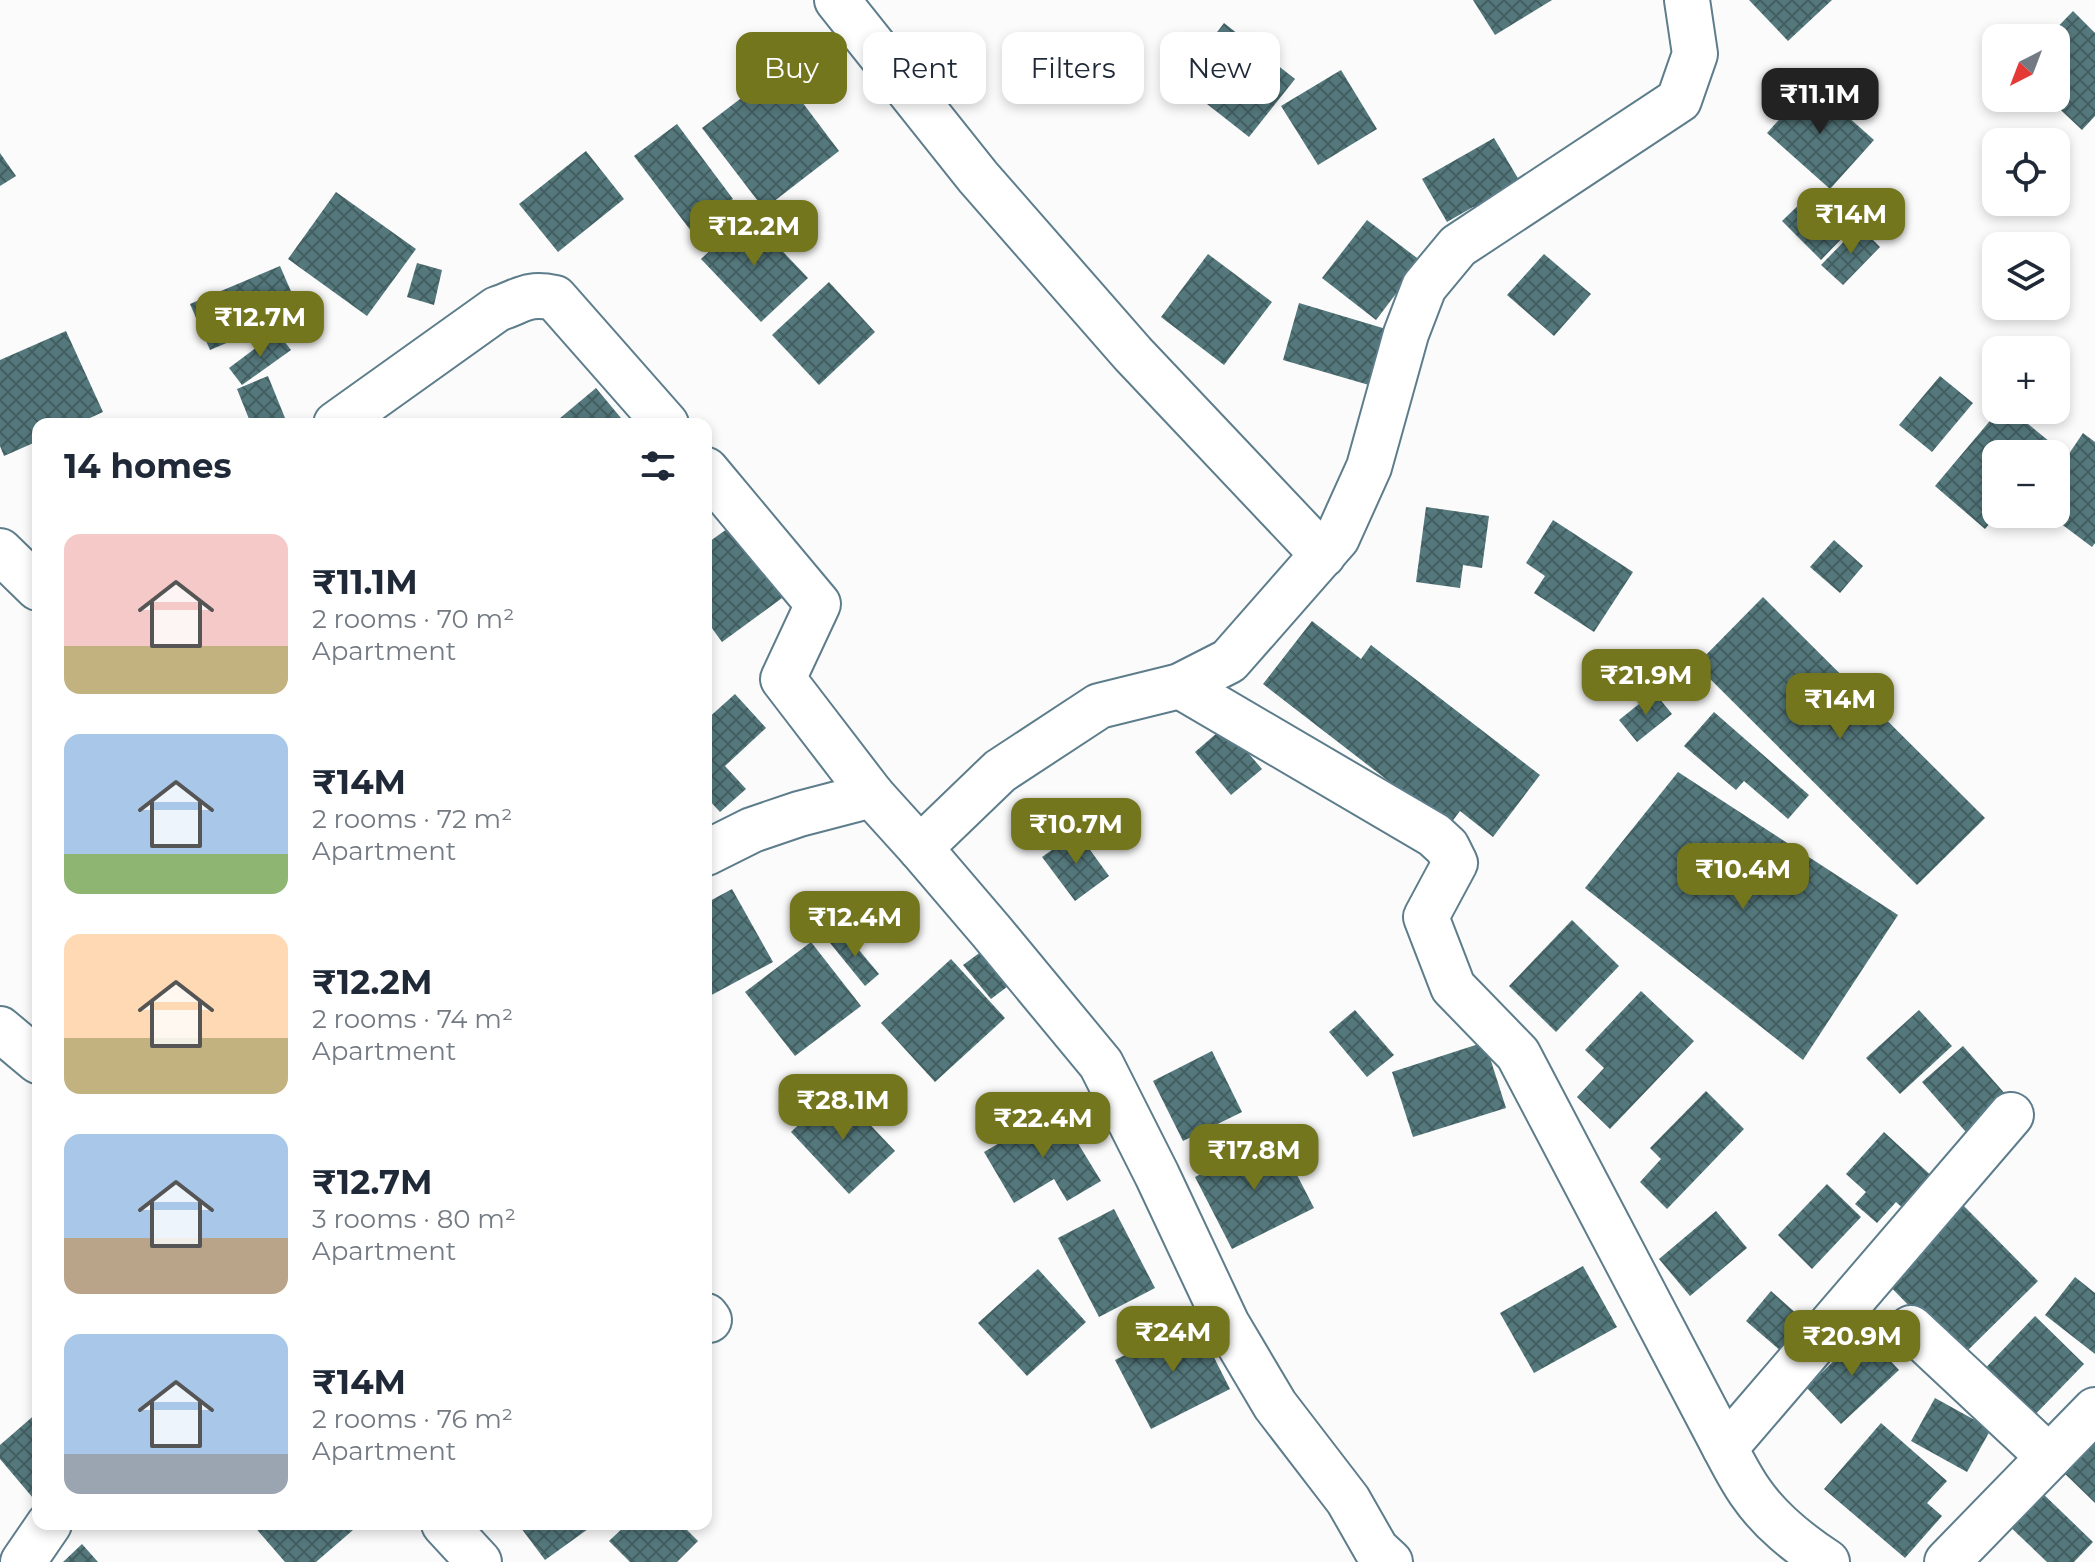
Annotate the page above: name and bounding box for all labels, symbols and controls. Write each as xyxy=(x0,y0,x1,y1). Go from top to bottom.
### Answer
north arrow xyxy=(1982,24,2070,112)
map controls xyxy=(1982,24,2070,528)
chip: Buy xyxy=(736,32,847,104)
chip: Rent xyxy=(863,32,986,104)
chip: Filters xyxy=(1002,32,1144,104)
chip: New xyxy=(1160,32,1280,104)
pin: ₹11.1M xyxy=(1755,68,1885,136)
text: ₹11.1M xyxy=(1780,78,1860,110)
button: locate xyxy=(1982,128,2070,216)
pin: ₹14M xyxy=(1804,188,1898,256)
text: ₹14M xyxy=(1815,198,1887,230)
pin: ₹12.2M xyxy=(689,200,819,268)
text: ₹12.2M xyxy=(708,210,800,242)
button: layers xyxy=(1982,232,2070,320)
pin: ₹12.7M xyxy=(195,291,325,359)
text: ₹12.7M xyxy=(214,301,306,333)
button: + xyxy=(1982,336,2070,424)
button: − xyxy=(1982,440,2070,528)
icon: filters xyxy=(636,444,680,488)
text: 14 homes xyxy=(64,445,232,487)
text: ₹11.1M xyxy=(312,561,418,603)
icon: home xyxy=(128,566,224,662)
text: 2 rooms · 70 m² xyxy=(312,603,514,635)
text: Apartment xyxy=(312,635,456,667)
pin: ₹21.9M xyxy=(1581,649,1711,717)
text: ₹21.9M xyxy=(1600,659,1692,691)
pin: ₹14M xyxy=(1793,673,1887,741)
text: ₹14M xyxy=(1804,683,1876,715)
text: ₹14M xyxy=(312,761,406,803)
icon: home xyxy=(128,766,224,862)
pin: ₹10.7M xyxy=(1011,798,1141,866)
text: 2 rooms · 72 m² xyxy=(312,803,512,835)
text: ₹10.7M xyxy=(1029,808,1123,840)
text: Apartment xyxy=(312,835,456,867)
pin: ₹10.4M xyxy=(1678,843,1808,911)
text: ₹10.4M xyxy=(1695,853,1791,885)
pin: ₹12.4M xyxy=(790,891,920,959)
text: ₹12.4M xyxy=(808,901,902,933)
text: ₹12.2M xyxy=(312,961,432,1003)
icon: home xyxy=(128,966,224,1062)
text: 2 rooms · 74 m² xyxy=(312,1003,513,1035)
text: Apartment xyxy=(312,1035,456,1067)
pin: ₹28.1M xyxy=(778,1074,908,1142)
text: ₹28.1M xyxy=(797,1084,890,1116)
pin: ₹22.4M xyxy=(978,1092,1108,1160)
text: ₹22.4M xyxy=(993,1102,1093,1134)
pin: ₹17.8M xyxy=(1189,1124,1319,1192)
text: ₹17.8M xyxy=(1207,1134,1301,1166)
text: ₹12.7M xyxy=(312,1161,432,1203)
icon: home xyxy=(128,1166,224,1262)
text: 3 rooms · 80 m² xyxy=(312,1203,516,1235)
text: Apartment xyxy=(312,1235,456,1267)
pin: ₹24M xyxy=(1126,1306,1220,1374)
pin: ₹20.9M xyxy=(1787,1310,1917,1378)
text: ₹24M xyxy=(1135,1316,1211,1348)
text: ₹20.9M xyxy=(1802,1320,1902,1352)
text: ₹14M xyxy=(312,1361,406,1403)
icon: home xyxy=(128,1366,224,1462)
text: 2 rooms · 76 m² xyxy=(312,1403,513,1435)
text: Apartment xyxy=(312,1435,456,1467)

